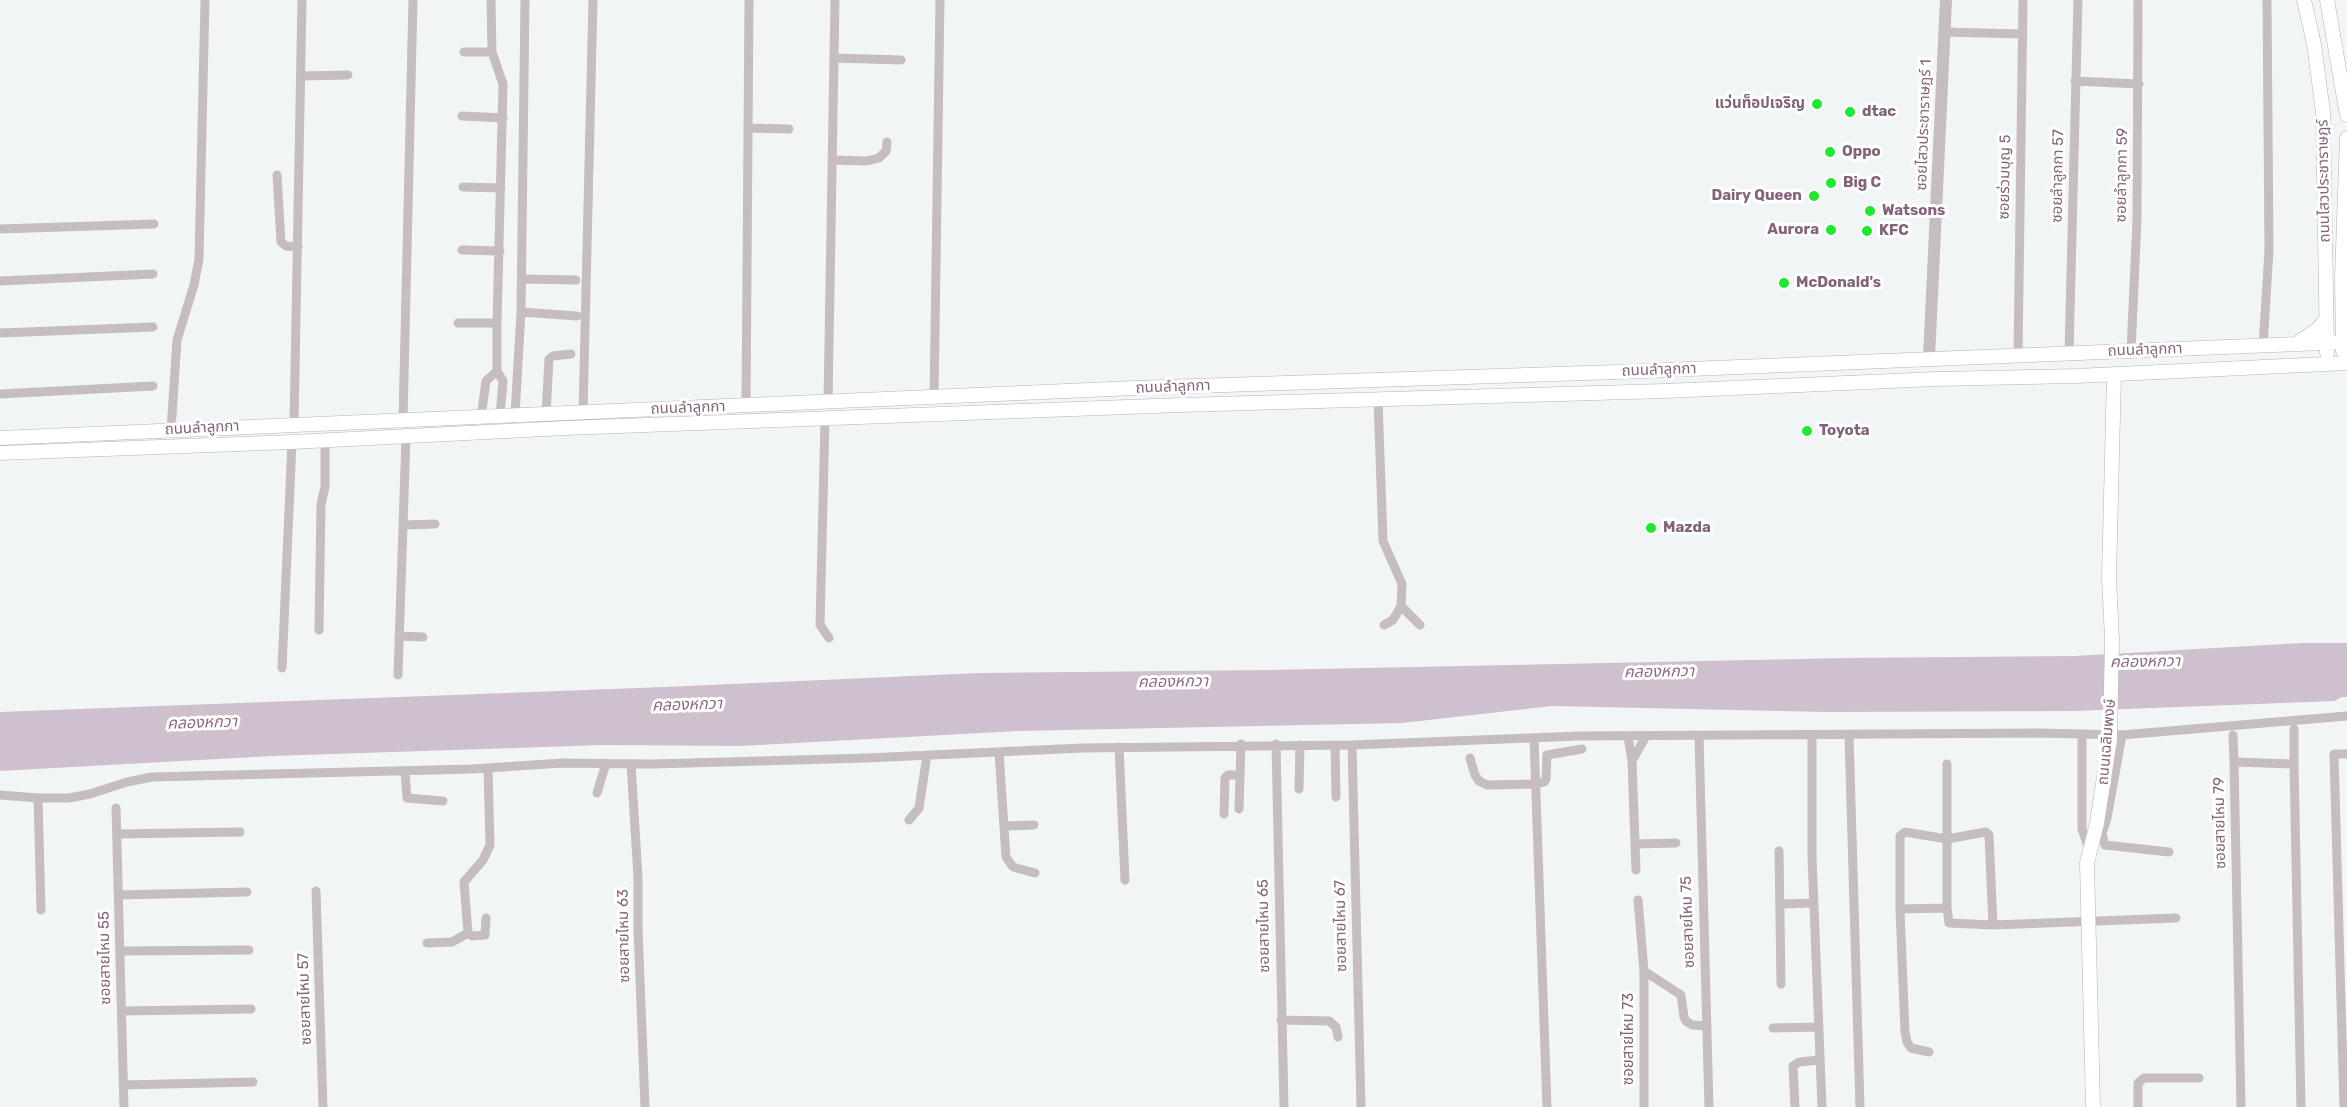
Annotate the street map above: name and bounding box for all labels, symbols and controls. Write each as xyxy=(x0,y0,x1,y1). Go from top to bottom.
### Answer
street label: ซอยไสวประชาราษฎร์ 1 xyxy=(1913,59,1935,191)
place label: แว่นท็อปเจริญ xyxy=(1715,95,1805,113)
marker: แว่นท็อปเจริญ xyxy=(1810,97,1824,111)
place label: dtac xyxy=(1862,103,1896,121)
marker: dtac xyxy=(1843,105,1857,119)
street label: ถนนไสวประชาราษฎร์ xyxy=(2314,119,2334,243)
street label: ซอยลำลูกกา 59 xyxy=(2112,128,2132,222)
street label: ซอยลำลูกกา 57 xyxy=(2048,129,2068,223)
street label: ซอยร่วมบุญ 5 xyxy=(1995,134,2015,220)
place label: Oppo xyxy=(1842,143,1881,161)
marker: Oppo xyxy=(1823,145,1837,159)
place label: Big C xyxy=(1843,174,1881,192)
marker: Big C xyxy=(1824,176,1838,190)
place label: Dairy Queen xyxy=(1711,187,1802,205)
marker: Dairy Queen xyxy=(1807,189,1821,203)
place label: Watsons xyxy=(1882,202,1945,220)
marker: Watsons xyxy=(1863,204,1877,218)
place label: Aurora xyxy=(1767,221,1819,239)
place label: KFC xyxy=(1879,222,1909,240)
marker: Aurora xyxy=(1824,223,1838,237)
marker: KFC xyxy=(1860,224,1874,238)
place label: McDonald's xyxy=(1796,274,1881,292)
marker: McDonald's xyxy=(1777,276,1791,290)
street label: ถนนลำลูกกา xyxy=(2107,340,2183,360)
street label: ถนนลำลูกกา xyxy=(1621,360,1697,380)
street label: ถนนลำลูกกา xyxy=(1135,377,1211,397)
street label: ถนนลำลูกกา xyxy=(650,398,726,418)
street label: ถนนลำลูกกา xyxy=(164,417,240,439)
place label: Toyota xyxy=(1819,422,1870,440)
marker: Toyota xyxy=(1800,424,1814,438)
place label: Mazda xyxy=(1663,519,1711,537)
marker: Mazda xyxy=(1644,521,1658,535)
water label: คลองหกวา xyxy=(2110,652,2180,672)
water label: คลองหกวา xyxy=(1624,662,1694,682)
water label: คลองหกวา xyxy=(1138,672,1208,692)
water label: คลองหกวา xyxy=(652,694,722,716)
street label: ถนนเฉลิมพงษ์ xyxy=(2094,698,2120,786)
water label: คลองหกวา xyxy=(167,712,237,734)
street label: ซอยสายไหม 79 xyxy=(2210,777,2230,869)
street label: ซอยสายไหม 75 xyxy=(1677,876,1699,968)
street label: ซอยสายไหม 65 xyxy=(1254,879,1274,973)
street label: ซอยสายไหม 67 xyxy=(1331,880,1351,972)
street label: ซอยสายไหม 63 xyxy=(614,889,634,983)
street label: ซอยสายไหม 55 xyxy=(95,911,115,1005)
street label: ซอยสายไหม 57 xyxy=(294,953,316,1045)
street label: ซอยสายไหม 73 xyxy=(1620,993,1638,1085)

